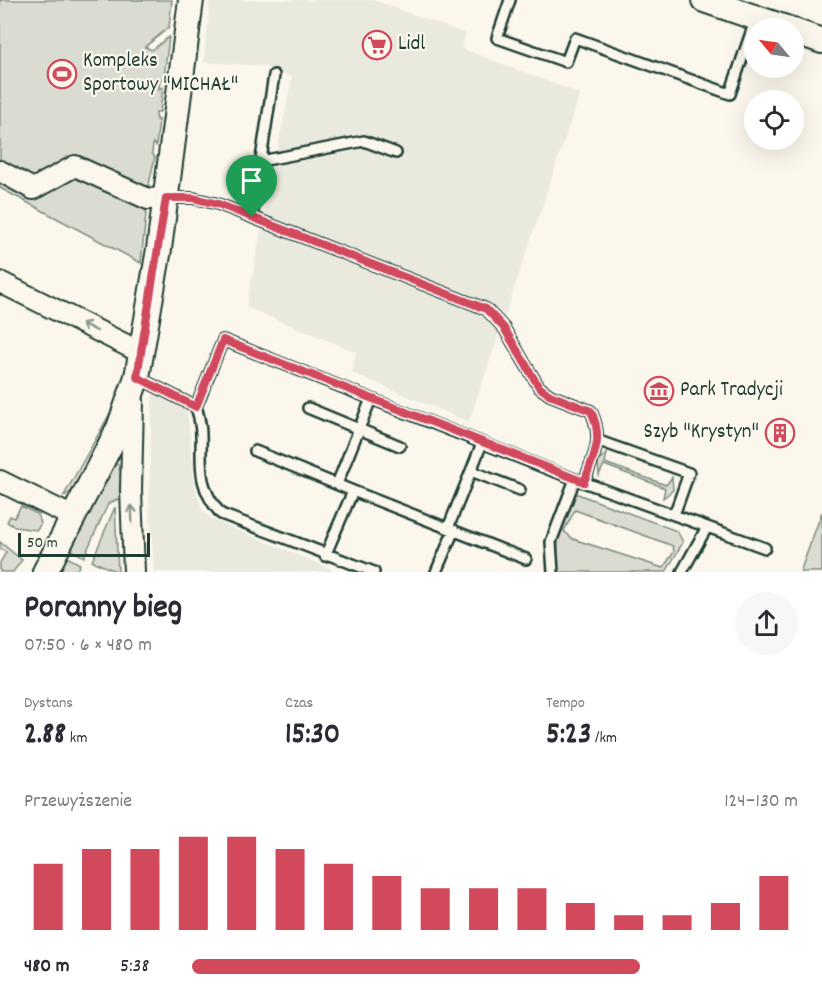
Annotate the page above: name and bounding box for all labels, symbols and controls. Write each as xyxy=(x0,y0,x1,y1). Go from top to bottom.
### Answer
north arrow xyxy=(744,18,804,78)
map controls xyxy=(744,18,804,150)
supermarket icon: Lidl xyxy=(361,29,393,61)
place label: Lidl xyxy=(398,30,425,60)
place label: Kompleks Sportowy "MICHAŁ" xyxy=(83,47,238,101)
sports icon: Kompleks Sportowy "MICHAŁ" xyxy=(46,58,78,90)
button: locate xyxy=(744,90,804,150)
pin xyxy=(226,155,277,217)
icon: arrive xyxy=(235,164,268,197)
one-way arrow xyxy=(81,321,99,332)
museum icon: Park Tradycji xyxy=(643,375,675,407)
place label: Park Tradycji xyxy=(680,376,783,406)
building icon: Szyb "Krystyn" xyxy=(764,417,796,449)
place label: Szyb "Krystyn" xyxy=(644,418,759,448)
one-way arrow xyxy=(126,504,137,524)
scale bar xyxy=(18,530,150,558)
text: 50 m xyxy=(27,532,58,555)
text: Poranny bieg xyxy=(24,586,182,633)
button: share xyxy=(735,592,798,655)
text: 07:50 · 6 × 480 m xyxy=(24,632,152,660)
text: Dystans xyxy=(24,692,73,715)
text: Czas xyxy=(285,692,313,715)
text: Tempo xyxy=(546,692,585,715)
text: 2.88 xyxy=(24,715,66,758)
text: 15:30 xyxy=(285,715,340,758)
text: 5:23 xyxy=(546,715,591,758)
text: km xyxy=(66,727,87,750)
text: /km xyxy=(591,727,617,750)
text: Przewyższenie xyxy=(24,788,132,816)
text: 124–130 m xyxy=(724,788,798,816)
text: 480 m xyxy=(24,953,70,981)
text: 5:38 xyxy=(120,953,149,981)

